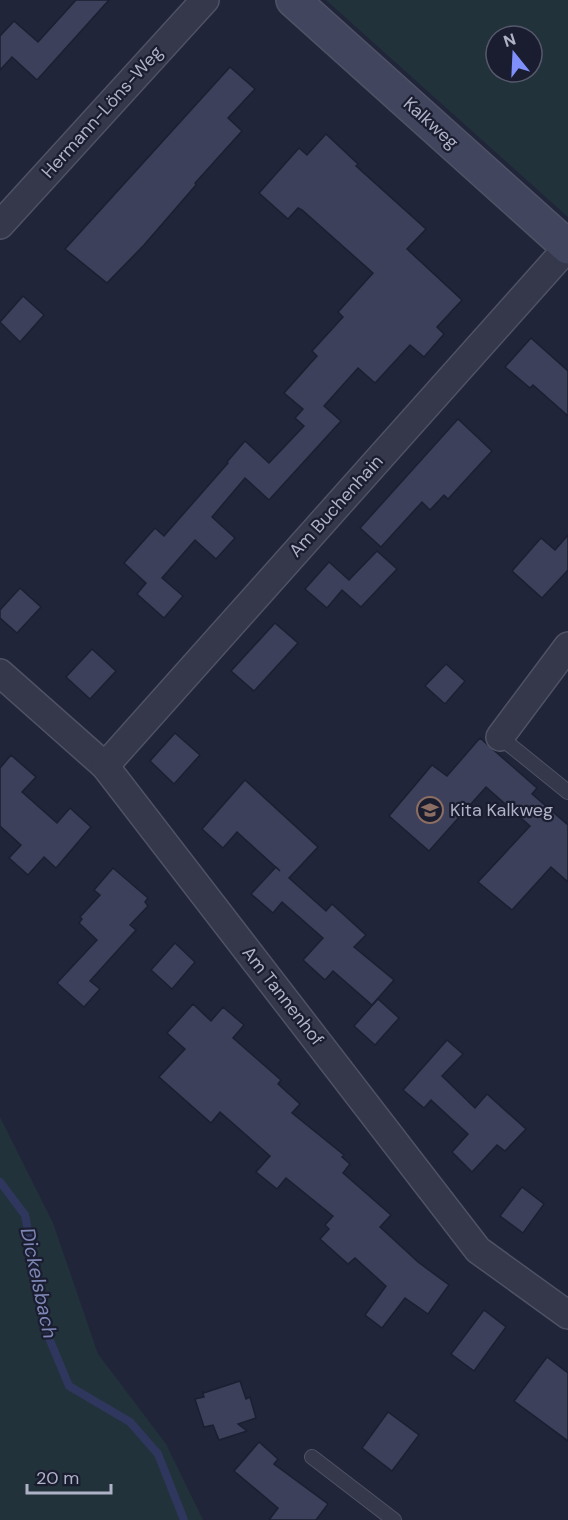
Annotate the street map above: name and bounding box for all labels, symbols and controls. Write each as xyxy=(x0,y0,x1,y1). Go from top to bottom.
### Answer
north arrow xyxy=(484,24,544,84)
text: N xyxy=(501,28,518,52)
street label: Hermann-Löns-Weg xyxy=(36,41,168,183)
street label: Kalkweg xyxy=(398,92,464,154)
street label: Am Buchenhain xyxy=(284,450,388,562)
school or university icon: Kita Kalkweg xyxy=(415,795,445,825)
place label: Kita Kalkweg xyxy=(450,798,553,822)
street label: Am Tannenhof xyxy=(237,941,329,1051)
water label: Dickelsbach xyxy=(15,1225,63,1341)
scale bar xyxy=(27,1457,111,1495)
text: 20 m xyxy=(36,1466,79,1490)

